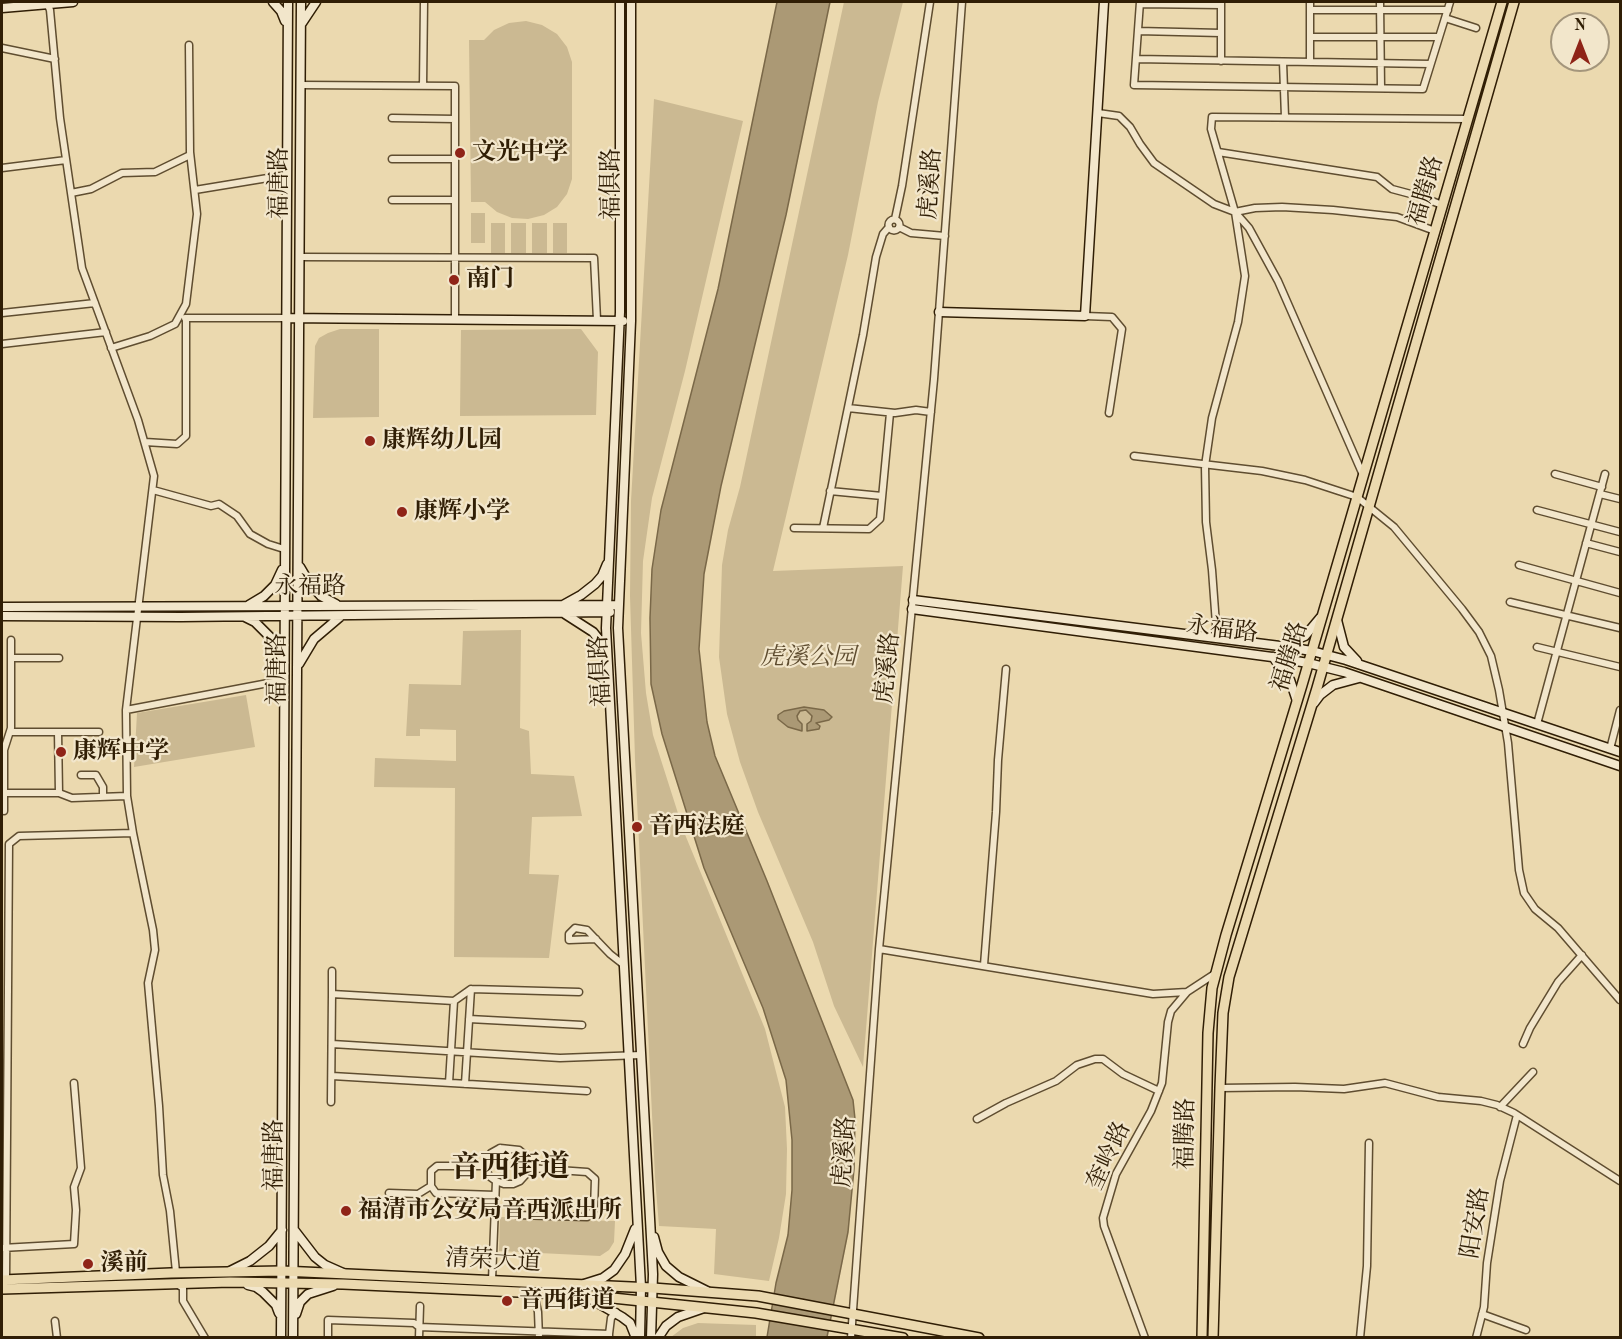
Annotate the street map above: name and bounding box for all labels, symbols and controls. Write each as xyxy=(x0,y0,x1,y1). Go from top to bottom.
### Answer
north arrow xyxy=(1550,12,1610,72)
text: N xyxy=(1574,18,1586,34)
place label: 文光中学 xyxy=(472,139,568,167)
marker: 文光中学 xyxy=(453,146,467,160)
street label: 福唐路 xyxy=(266,147,294,219)
street label: 虎溪路 xyxy=(914,147,948,221)
street label: 福俱路 xyxy=(598,148,626,220)
street label: 福腾路 xyxy=(1402,152,1450,230)
place label: 南门 xyxy=(466,266,514,294)
marker: 南门 xyxy=(447,273,461,287)
place label: 康辉幼儿园 xyxy=(382,427,502,455)
marker: 康辉幼儿园 xyxy=(363,434,377,448)
place label: 康辉小学 xyxy=(414,498,510,526)
marker: 康辉小学 xyxy=(395,505,409,519)
street label: 永福路 xyxy=(274,573,346,601)
street label: 永福路 xyxy=(1185,611,1259,649)
street label: 福腾路 xyxy=(1266,618,1314,696)
street label: 虎溪路 xyxy=(870,631,906,705)
street label: 福唐路 xyxy=(264,633,292,705)
street label: 福俱路 xyxy=(585,634,617,708)
park label: 虎溪公园 xyxy=(760,644,856,672)
place label: 康辉中学 xyxy=(73,738,169,766)
marker: 康辉中学 xyxy=(54,745,68,759)
place label: 音西法庭 xyxy=(649,813,745,841)
marker: 音西法庭 xyxy=(630,820,644,834)
street label: 福腾路 xyxy=(1171,1098,1201,1170)
street label: 虎溪路 xyxy=(828,1115,862,1189)
street label: 奎岭路 xyxy=(1081,1117,1137,1195)
street label: 福唐路 xyxy=(261,1119,289,1191)
district label: 音西街道 xyxy=(450,1150,570,1186)
street label: 阳安路 xyxy=(1456,1185,1496,1261)
place label: 福清市公安局音西派出所 xyxy=(358,1197,622,1225)
marker: 福清市公安局音西派出所 xyxy=(339,1204,353,1218)
street label: 清荣大道 xyxy=(444,1244,542,1278)
place label: 溪前 xyxy=(100,1250,148,1278)
marker: 溪前 xyxy=(81,1257,95,1271)
place label: 音西街道 xyxy=(519,1287,615,1315)
marker: 音西街道 xyxy=(500,1294,514,1308)

